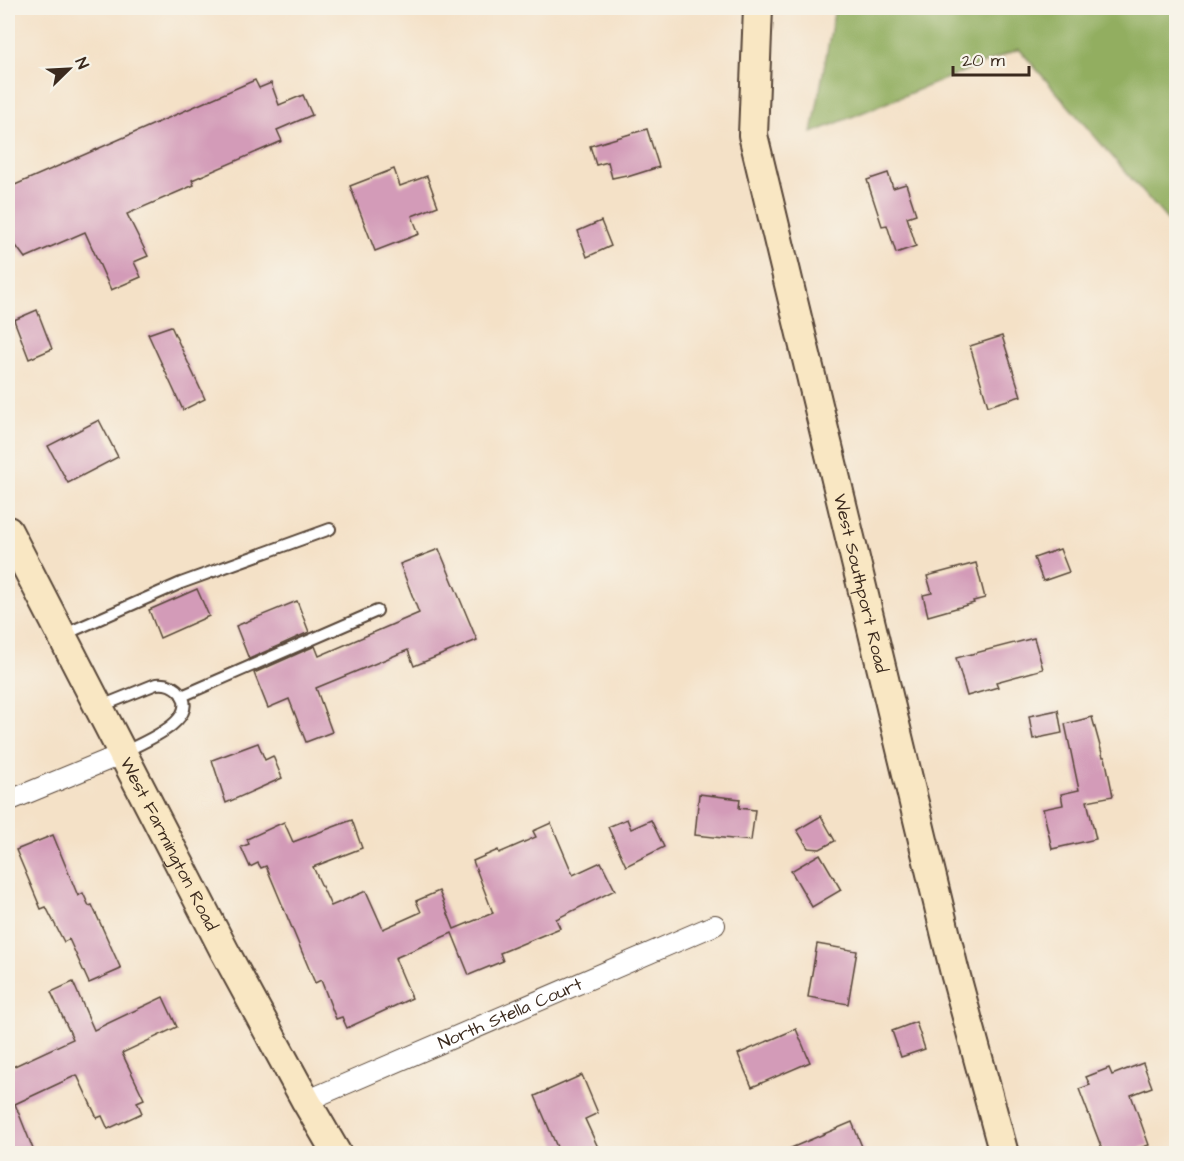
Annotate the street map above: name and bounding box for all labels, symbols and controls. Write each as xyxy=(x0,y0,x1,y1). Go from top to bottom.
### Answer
north arrow xyxy=(39,39,99,99)
scale bar xyxy=(953,39,1030,77)
text: 20 m xyxy=(962,48,1005,73)
text: N xyxy=(70,54,94,72)
street label: West Southport Road xyxy=(827,491,895,675)
street label: West Farmington Road xyxy=(114,753,224,935)
street label: North Stella Court xyxy=(434,971,587,1055)

